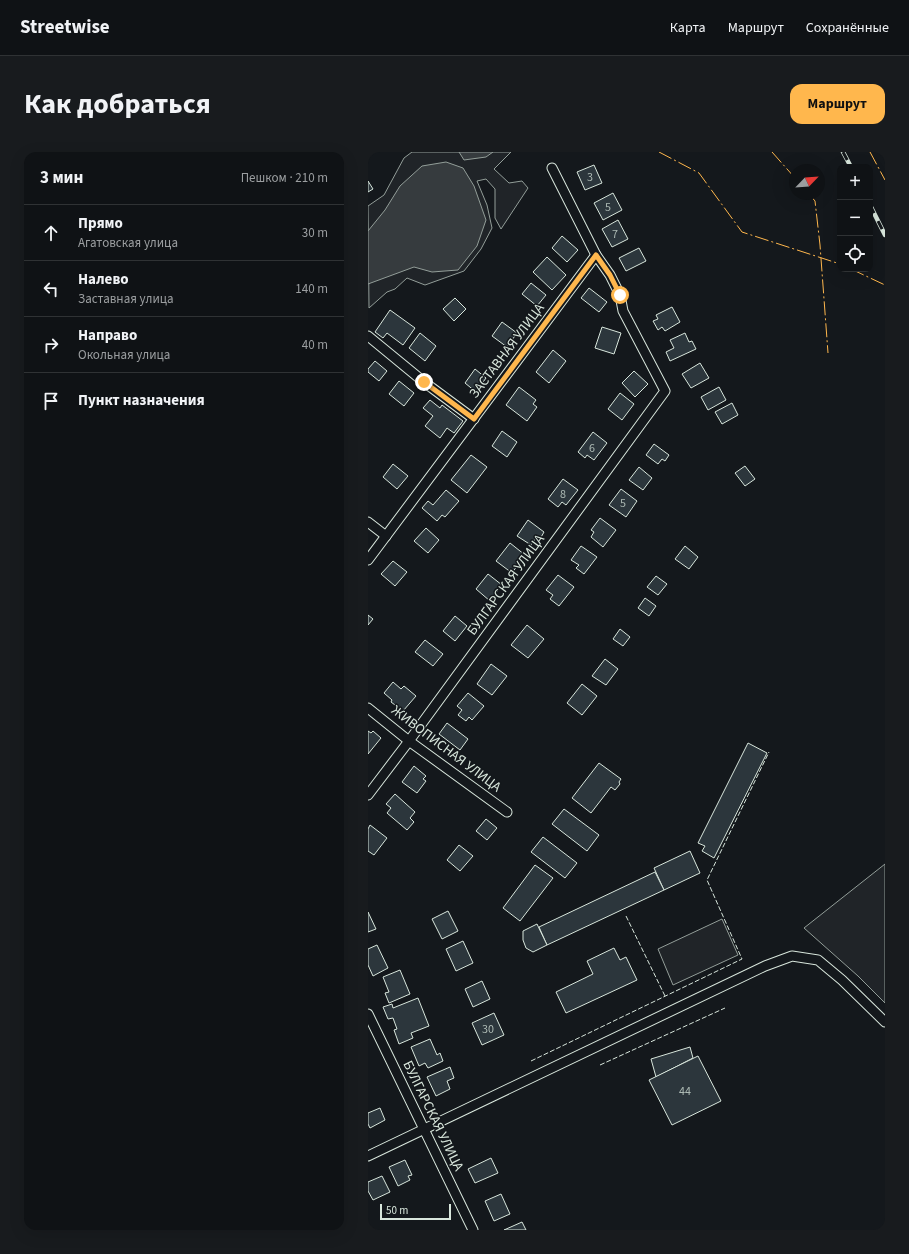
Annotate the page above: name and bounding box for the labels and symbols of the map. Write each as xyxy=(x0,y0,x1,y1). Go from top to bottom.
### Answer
north arrow xyxy=(789,164,825,200)
house number: 3 xyxy=(587,169,593,186)
house number: 5 xyxy=(605,199,611,216)
house number: 7 xyxy=(612,226,618,243)
route start xyxy=(611,286,629,304)
street label: ЗАСТАВНАЯ УЛИЦА xyxy=(465,299,550,403)
route end xyxy=(415,373,433,391)
house number: 6 xyxy=(589,440,595,457)
house number: 8 xyxy=(560,486,566,503)
house number: 5 xyxy=(620,495,626,512)
street label: БУЛГАРСКАЯ УЛИЦА xyxy=(462,530,550,640)
street label: ЖИВОПИСНАЯ УЛИЦА xyxy=(387,701,506,797)
house number: 30 xyxy=(482,1021,494,1038)
street label: БУЛГАРСКАЯ УЛИЦА xyxy=(398,1057,469,1175)
house number: 44 xyxy=(679,1083,691,1100)
scale bar xyxy=(380,1202,451,1221)

